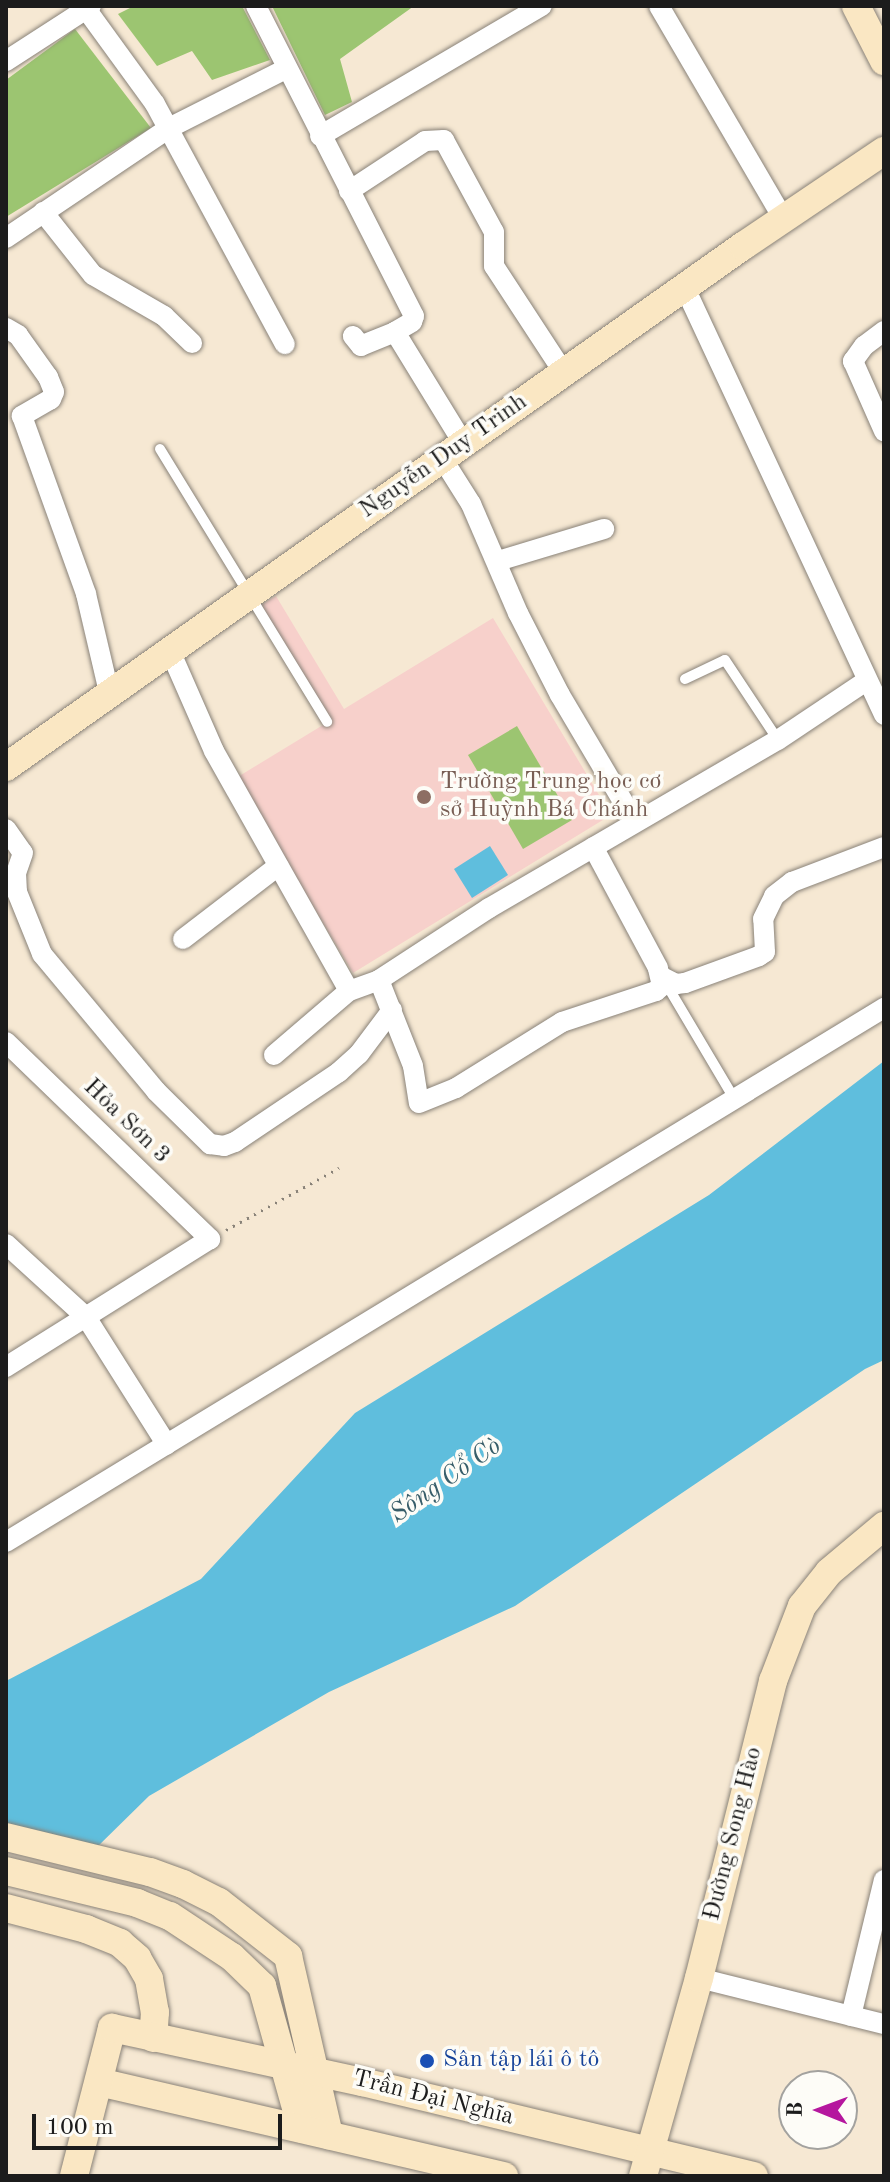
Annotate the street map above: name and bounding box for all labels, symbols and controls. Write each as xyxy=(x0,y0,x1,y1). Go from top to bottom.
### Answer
street label: Nguyễn Duy Trinh xyxy=(355,388,533,526)
place label: Trường Trung học cơ sở Huỳnh Bá Chánh xyxy=(440,769,661,825)
marker: Trường Trung học cơ sở Huỳnh Bá Chánh xyxy=(415,788,433,806)
street label: Hỏa Sơn 3 xyxy=(77,1074,175,1170)
water label: Sông Cổ Cò xyxy=(384,1431,508,1531)
street label: Đường Song Hào xyxy=(699,1744,769,1924)
place label: Sân tập lái ô tô xyxy=(443,2047,599,2075)
marker: Sân tập lái ô tô xyxy=(418,2052,436,2070)
street label: Trần Đại Nghĩa xyxy=(350,2065,516,2133)
north arrow xyxy=(778,2070,858,2150)
scale bar xyxy=(36,2098,286,2148)
text: B xyxy=(785,2102,807,2118)
text: 100 m xyxy=(46,2116,114,2140)

